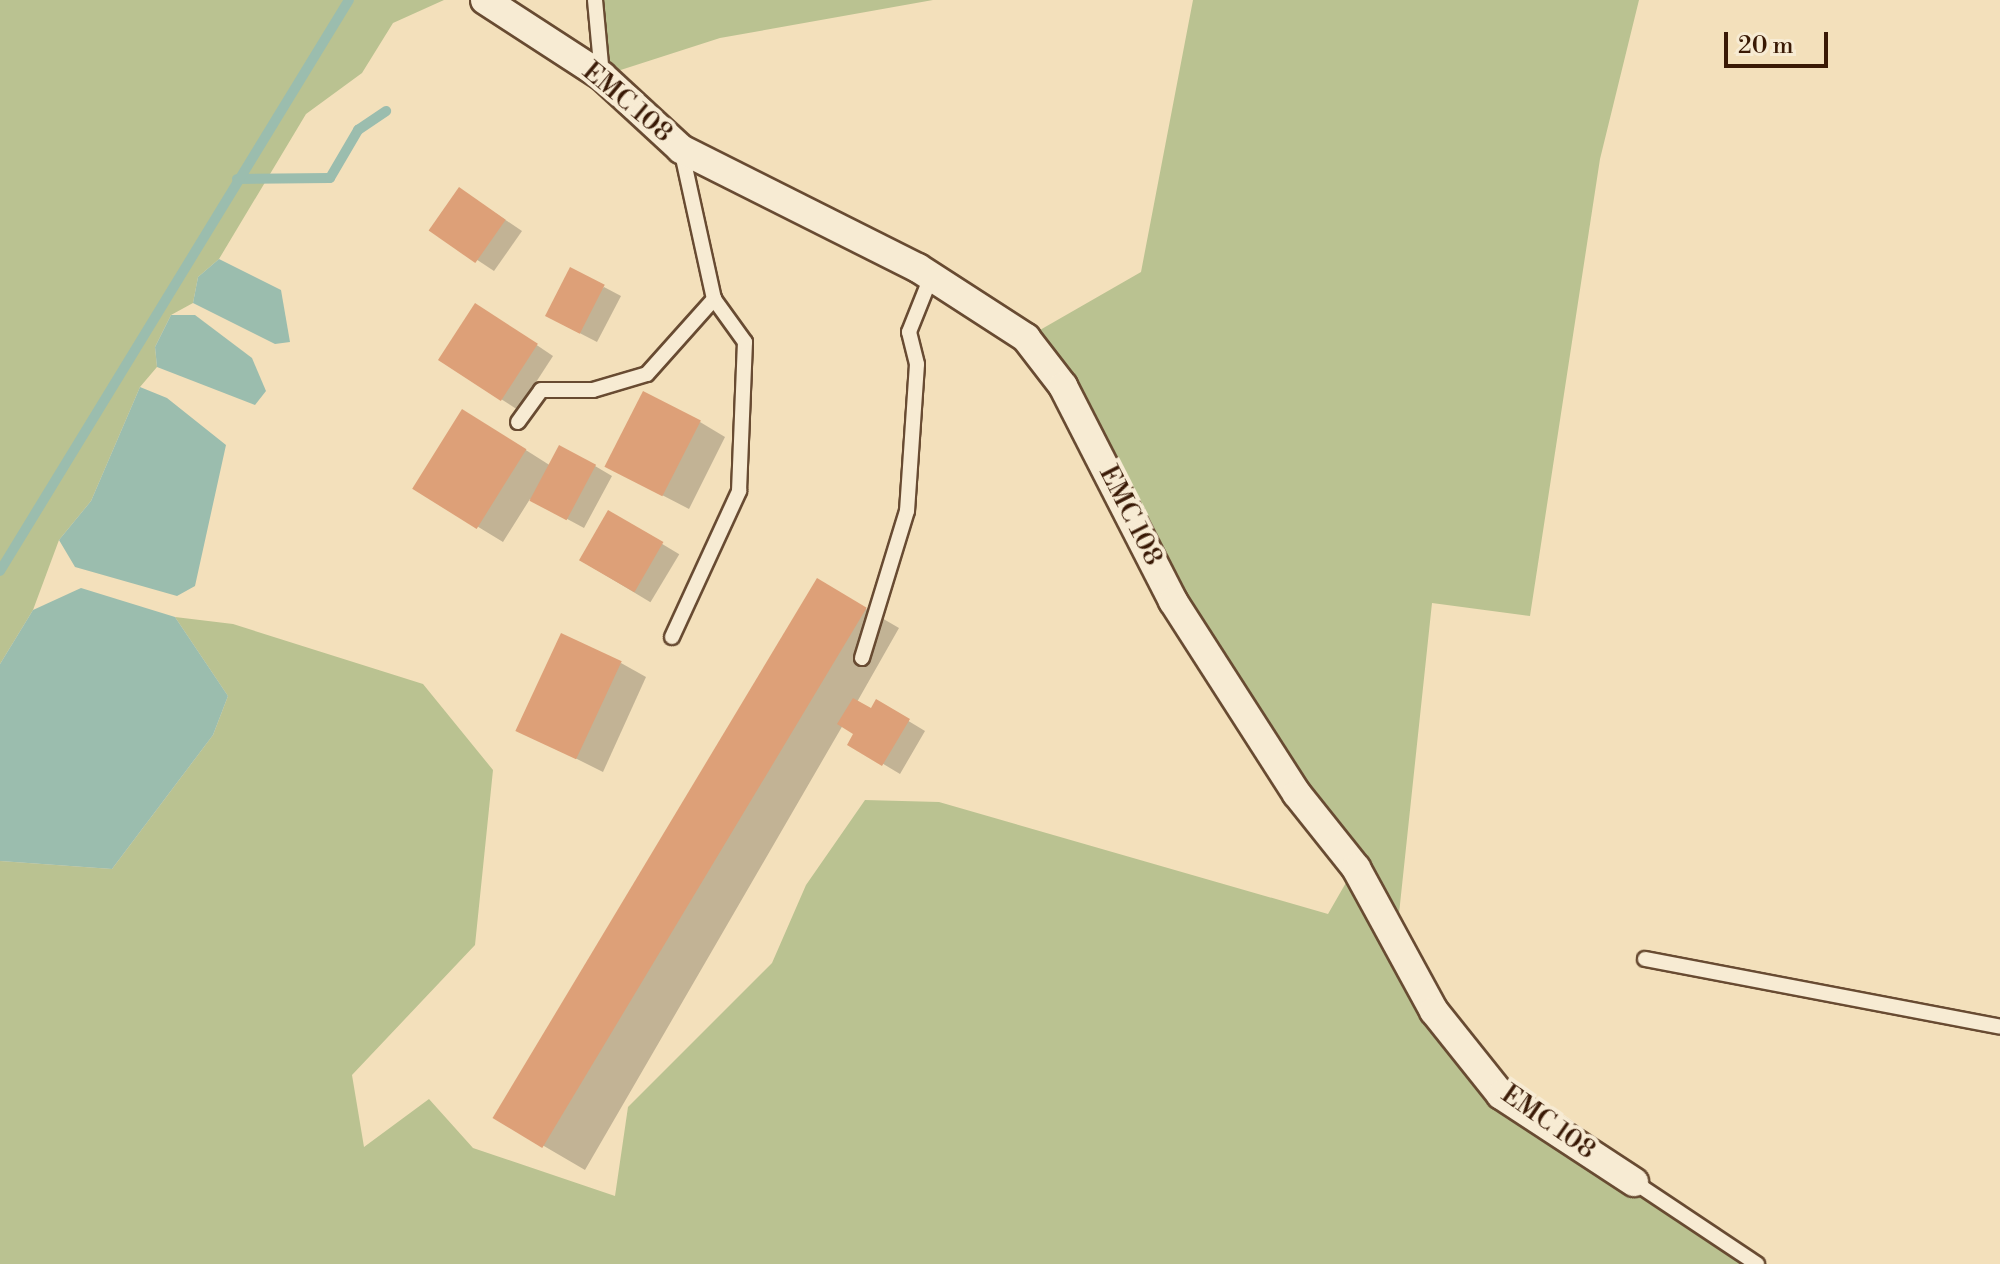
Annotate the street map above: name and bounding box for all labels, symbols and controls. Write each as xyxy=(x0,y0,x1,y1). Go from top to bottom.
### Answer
scale bar xyxy=(1728,16,1832,66)
text: 20 m xyxy=(1738,31,1794,61)
street label: EMC 108 xyxy=(576,56,678,150)
street label: EMC 108 xyxy=(1092,461,1168,571)
street label: EMC 108 xyxy=(1495,1079,1601,1167)

